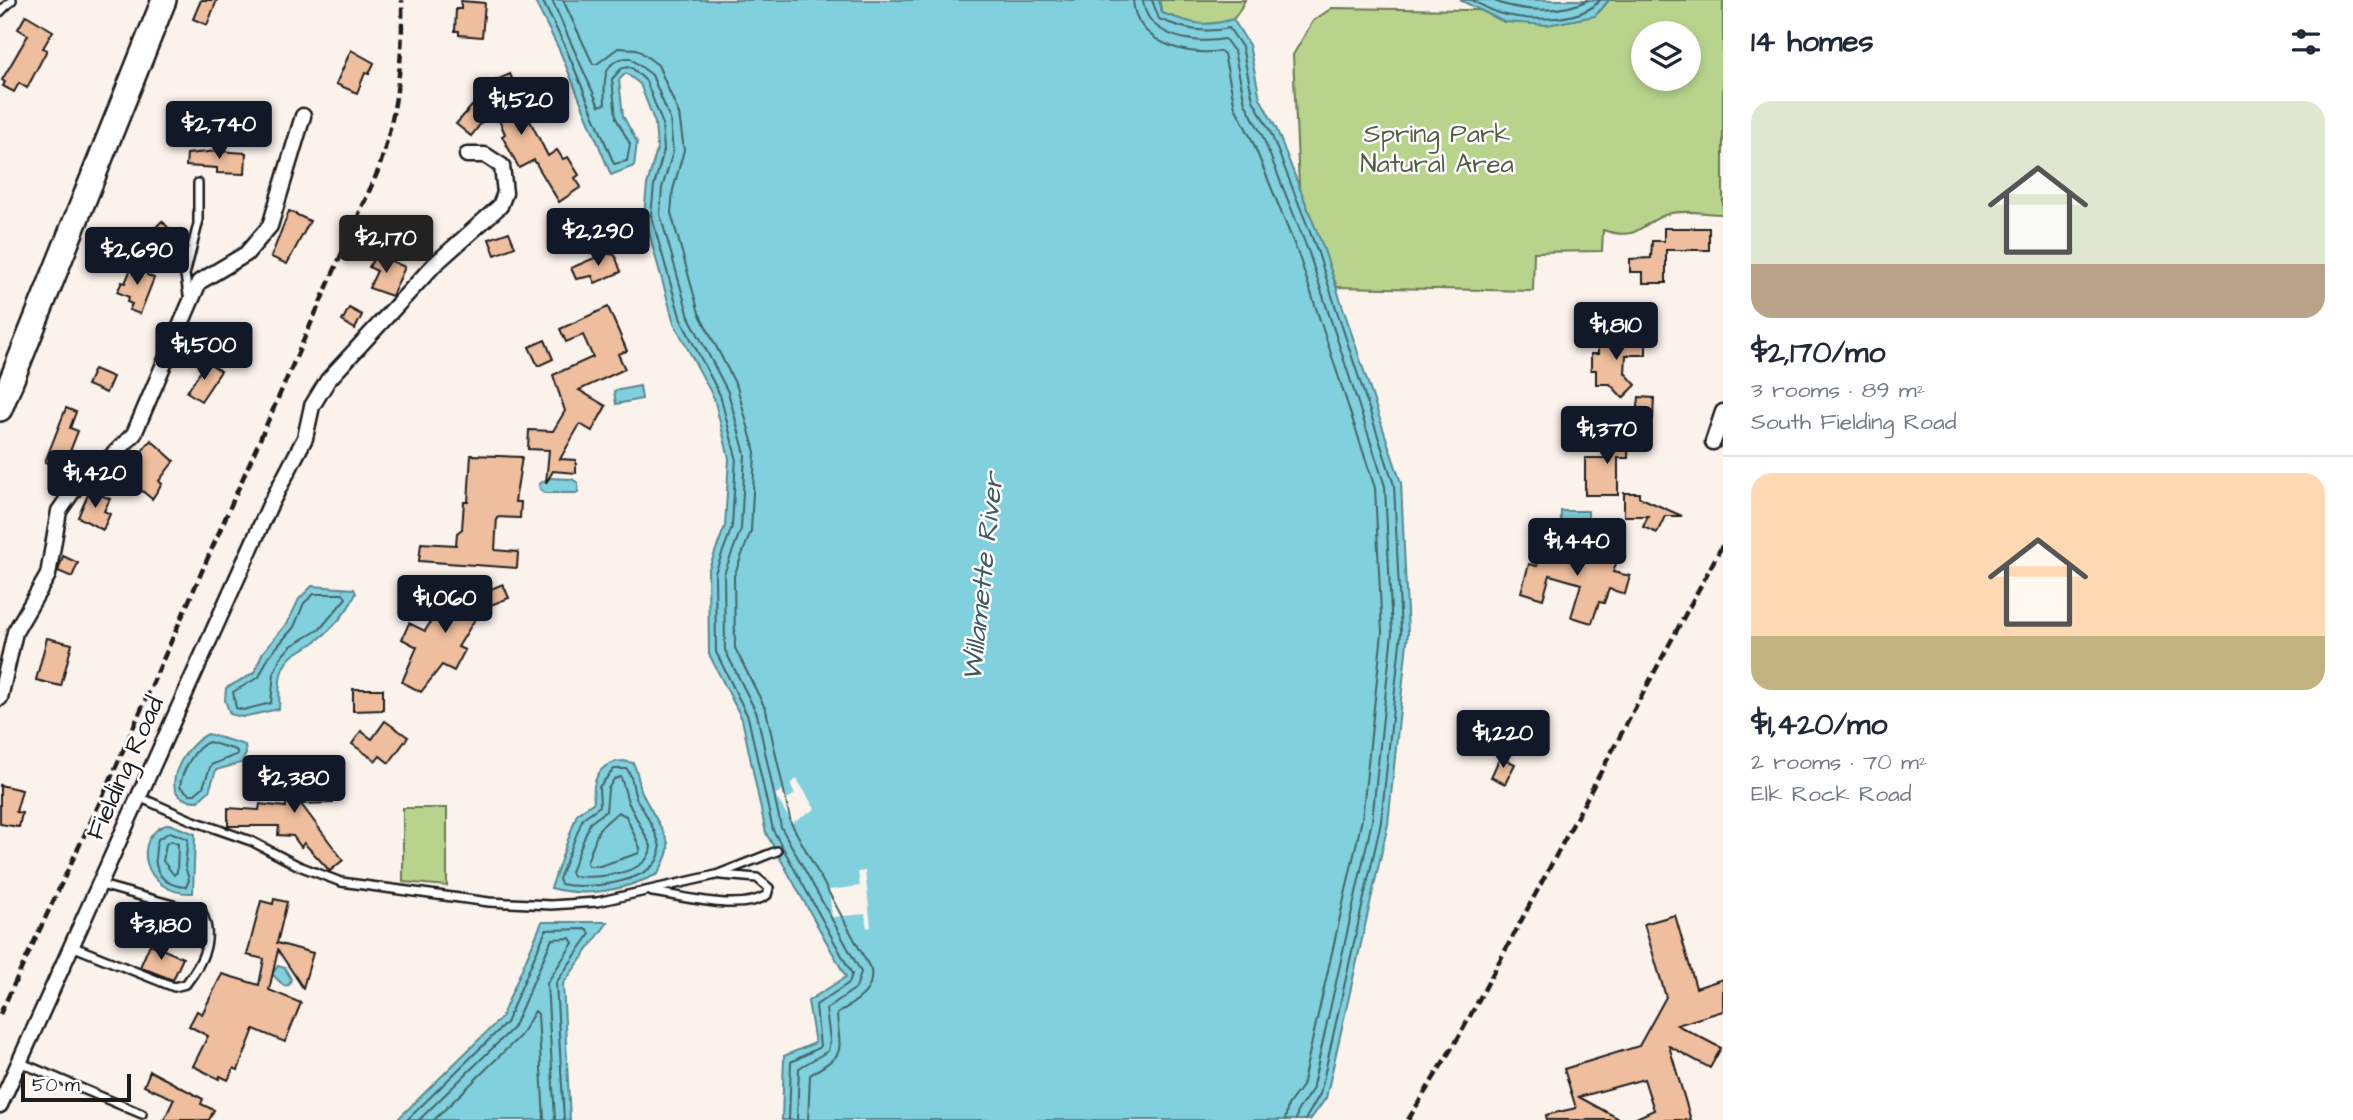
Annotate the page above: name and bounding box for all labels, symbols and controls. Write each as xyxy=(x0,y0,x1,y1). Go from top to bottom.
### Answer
map controls xyxy=(1631,21,1701,91)
button: layers xyxy=(1631,21,1701,91)
text: 14 homes xyxy=(1751,21,1874,63)
icon: filters xyxy=(2287,23,2325,61)
pin: $1,520 xyxy=(464,78,578,137)
text: $1,520 xyxy=(489,84,553,116)
pin: $2,740 xyxy=(162,102,276,161)
text: $2,740 xyxy=(182,108,256,140)
park label: Spring Park Natural Area xyxy=(1360,116,1514,182)
icon: home xyxy=(1975,147,2101,273)
pin: $2,290 xyxy=(541,208,655,268)
text: $2,290 xyxy=(563,215,633,247)
pin: $2,170 xyxy=(329,216,443,275)
text: $2,170 xyxy=(355,222,417,254)
pin: $2,690 xyxy=(80,228,194,287)
text: $2,690 xyxy=(101,234,173,266)
pin: $1,810 xyxy=(1559,302,1673,362)
text: $1,810 xyxy=(1590,309,1642,341)
pin: $1,500 xyxy=(147,322,261,382)
text: $1,500 xyxy=(171,329,237,361)
text: $2,170/mo xyxy=(1751,332,1885,374)
text: 3 rooms · 89 m² xyxy=(1751,374,1925,406)
pin: $1,370 xyxy=(1550,406,1664,466)
text: South Fielding Road xyxy=(1751,406,1956,438)
text: $1,370 xyxy=(1577,413,1637,445)
pin: $1,420 xyxy=(38,450,152,510)
text: $1,420 xyxy=(63,457,127,489)
water label: Willamette River xyxy=(953,469,1014,683)
pin: $1,440 xyxy=(1520,518,1634,578)
icon: home xyxy=(1975,519,2101,645)
text: $1,440 xyxy=(1544,525,1610,557)
pin: $1,060 xyxy=(388,576,502,635)
text: $1,060 xyxy=(413,582,477,614)
street label: Fielding Road xyxy=(77,690,175,846)
text: $1,420/mo xyxy=(1751,704,1887,746)
pin: $1,220 xyxy=(1446,710,1560,770)
text: $1,220 xyxy=(1473,717,1533,749)
text: 2 rooms · 70 m² xyxy=(1751,746,1927,778)
pin: $2,380 xyxy=(237,756,351,815)
text: $2,380 xyxy=(258,762,330,794)
text: Elk Rock Road xyxy=(1751,778,1912,810)
pin: $3,180 xyxy=(104,902,218,962)
text: $3,180 xyxy=(131,909,191,941)
scale bar xyxy=(21,1071,131,1103)
text: 50 m xyxy=(32,1072,80,1099)

